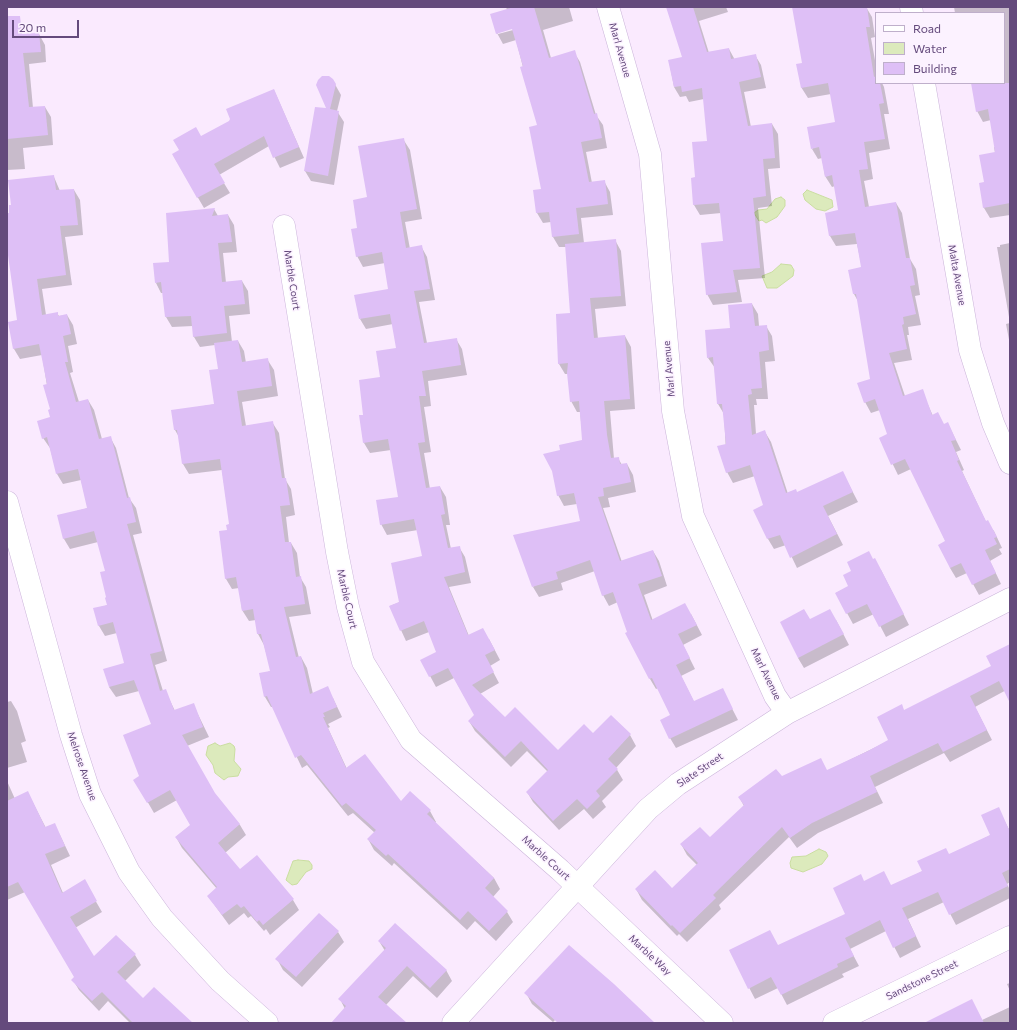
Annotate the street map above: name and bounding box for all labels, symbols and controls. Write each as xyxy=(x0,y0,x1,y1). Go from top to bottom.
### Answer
scale bar xyxy=(14,12,81,38)
legend xyxy=(875,12,1005,84)
text: 20 m xyxy=(19,20,46,34)
street label: Marl Avenue xyxy=(606,21,634,79)
text: Road xyxy=(913,21,941,35)
text: Water xyxy=(913,41,947,55)
text: Building xyxy=(913,61,957,75)
street label: Malta Avenue xyxy=(946,244,968,306)
street label: Marble Court xyxy=(281,249,303,311)
street label: Marl Avenue xyxy=(661,340,677,398)
street label: Marble Court xyxy=(334,568,360,630)
street label: Marl Avenue xyxy=(748,646,784,702)
street label: Melrose Avenue xyxy=(65,730,99,802)
street label: Slate Street xyxy=(675,750,725,790)
street label: Marble Court xyxy=(519,833,573,883)
street label: Marble Way xyxy=(626,932,674,978)
street label: Sandstone Street xyxy=(884,957,960,1003)

